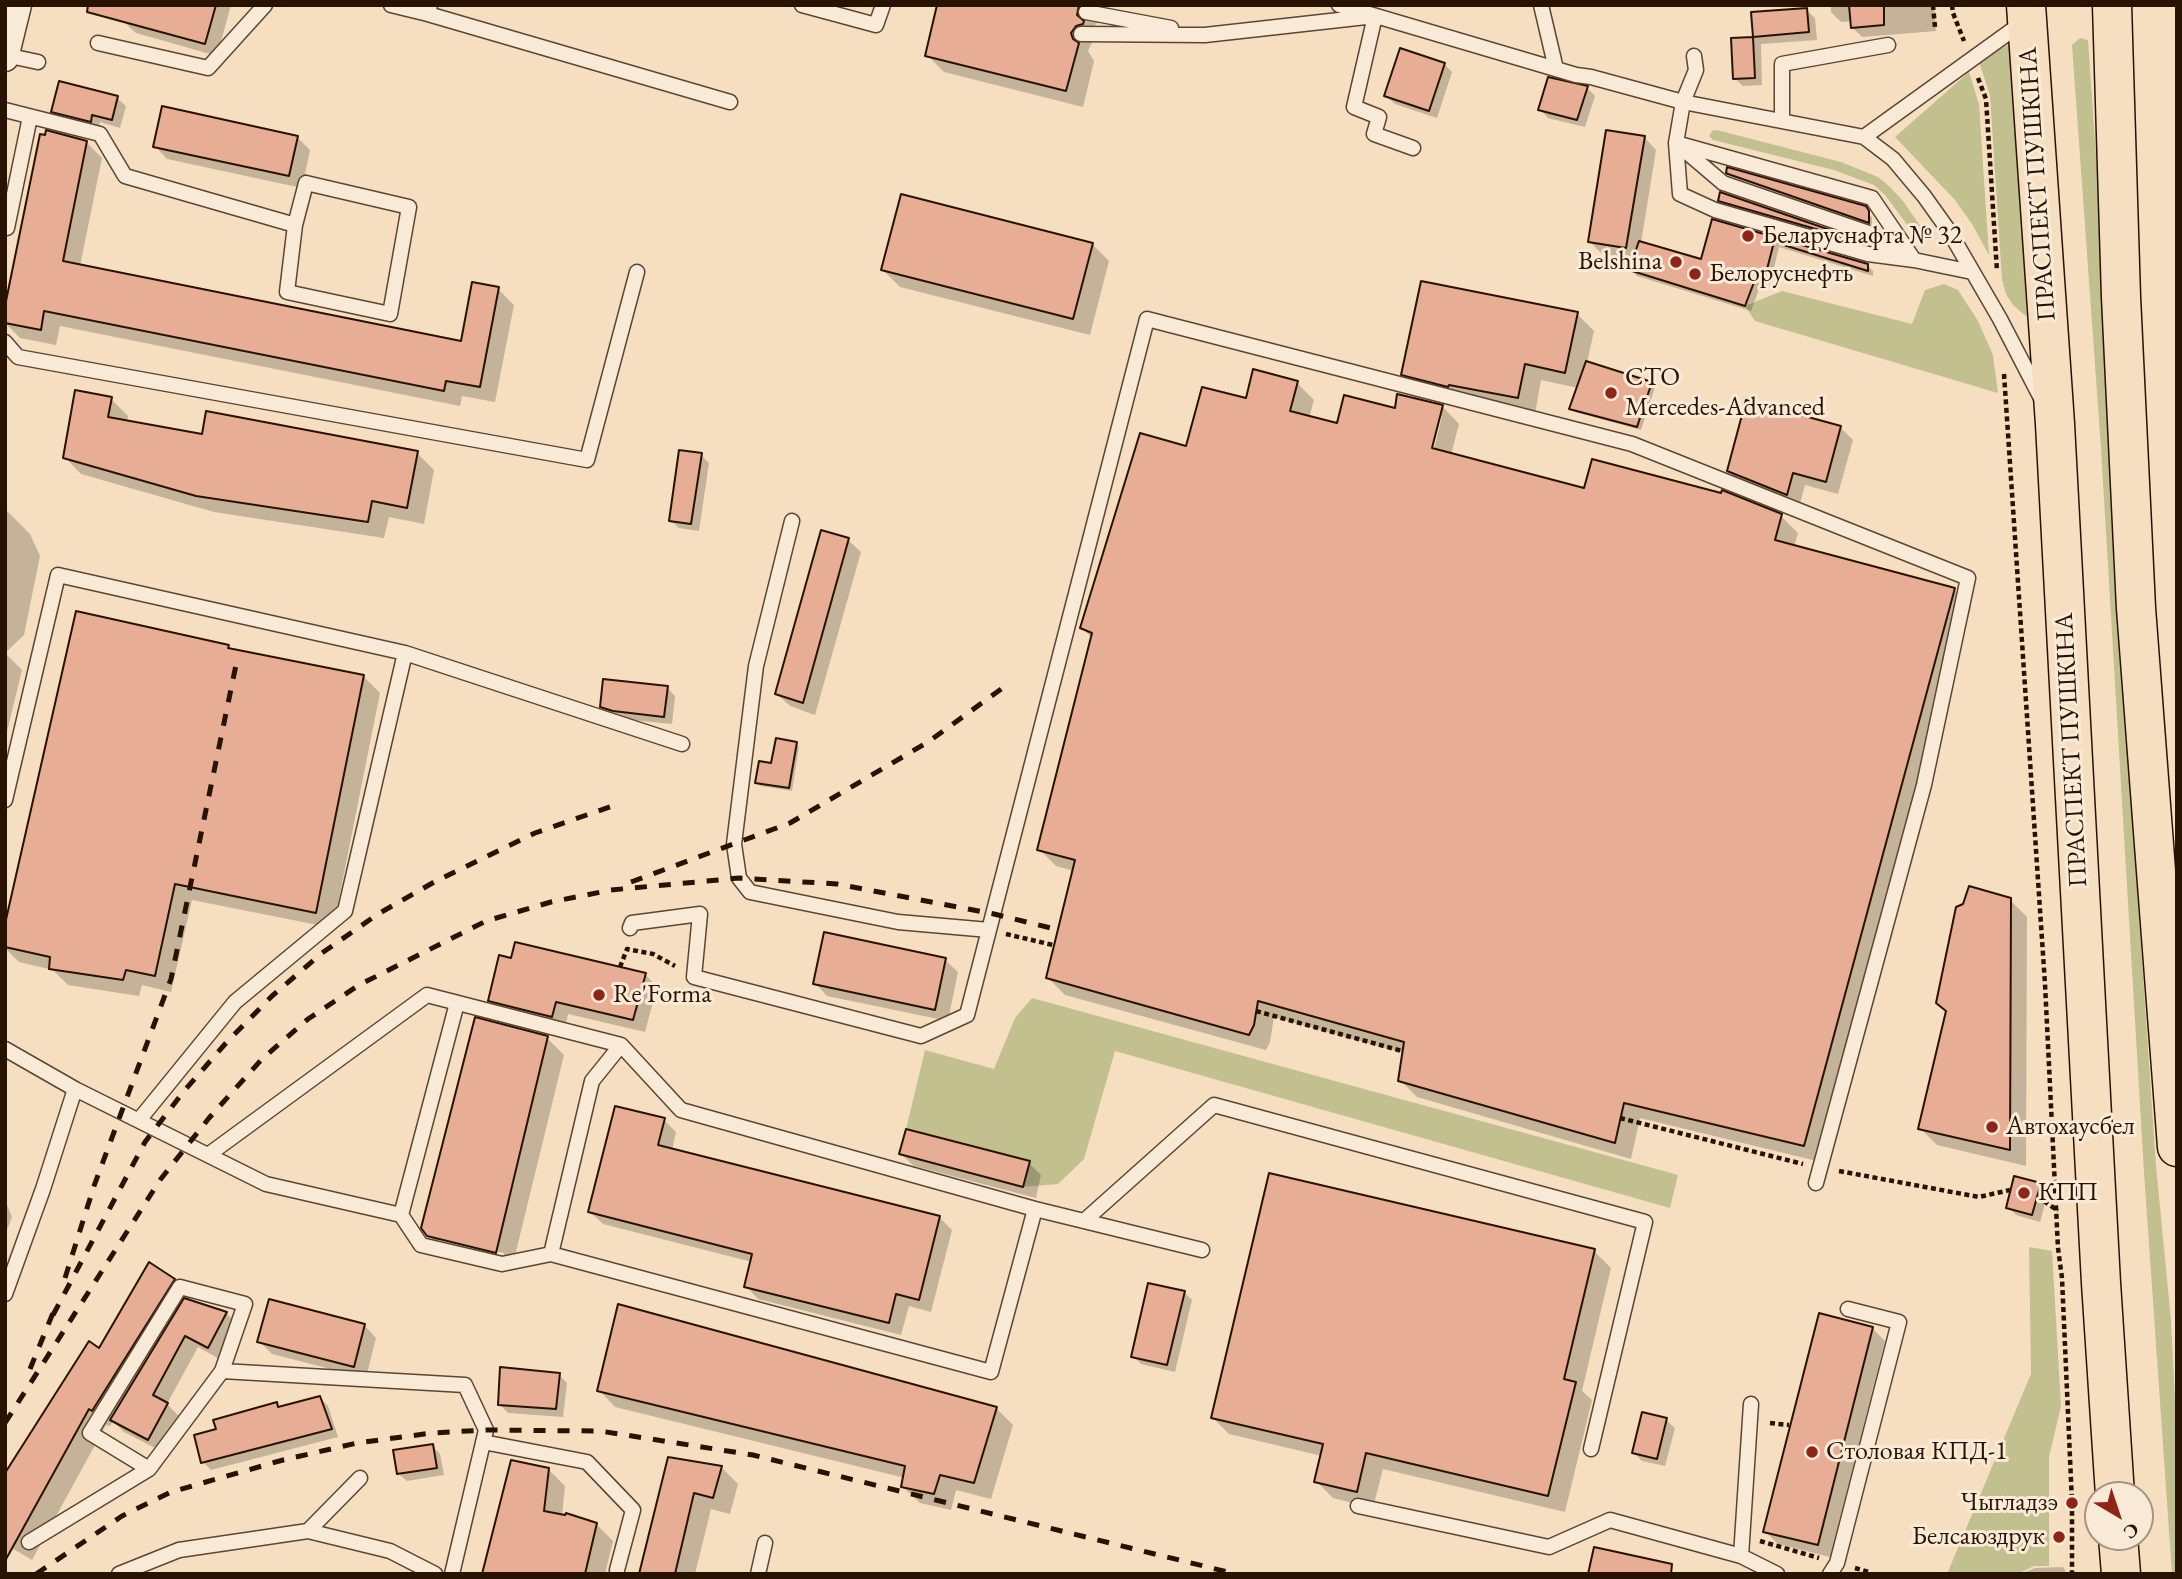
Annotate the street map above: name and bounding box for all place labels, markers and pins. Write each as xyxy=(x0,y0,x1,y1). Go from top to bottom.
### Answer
place label: Беларуснафта № 32 xyxy=(1762,220,1962,252)
marker: Беларуснафта № 32 xyxy=(1740,228,1756,244)
place label: Belshina xyxy=(1578,246,1662,278)
marker: Belshina xyxy=(1668,254,1684,270)
place label: Белоруснефть xyxy=(1709,258,1853,290)
marker: Белоруснефть xyxy=(1687,266,1703,282)
place label: СТО Mercedes-Advanced xyxy=(1625,362,1825,424)
marker: СТО Mercedes-Advanced xyxy=(1603,385,1619,401)
place label: Re'Forma xyxy=(613,979,712,1011)
marker: Re'Forma xyxy=(591,987,607,1003)
place label: Автохаусбел xyxy=(2006,1111,2135,1143)
marker: Автохаусбел xyxy=(1984,1119,2000,1135)
place label: КПП xyxy=(2038,1177,2098,1209)
marker: КПП xyxy=(2016,1185,2032,1201)
place label: Столовая КПД-1 xyxy=(1826,1436,2008,1468)
marker: Столовая КПД-1 xyxy=(1804,1444,1820,1460)
place label: Чыгладзэ xyxy=(1961,1487,2058,1519)
marker: Чыгладзэ xyxy=(2064,1495,2080,1511)
place label: Белсаюздрук xyxy=(1912,1521,2045,1553)
marker: Белсаюздрук xyxy=(2051,1529,2067,1545)

